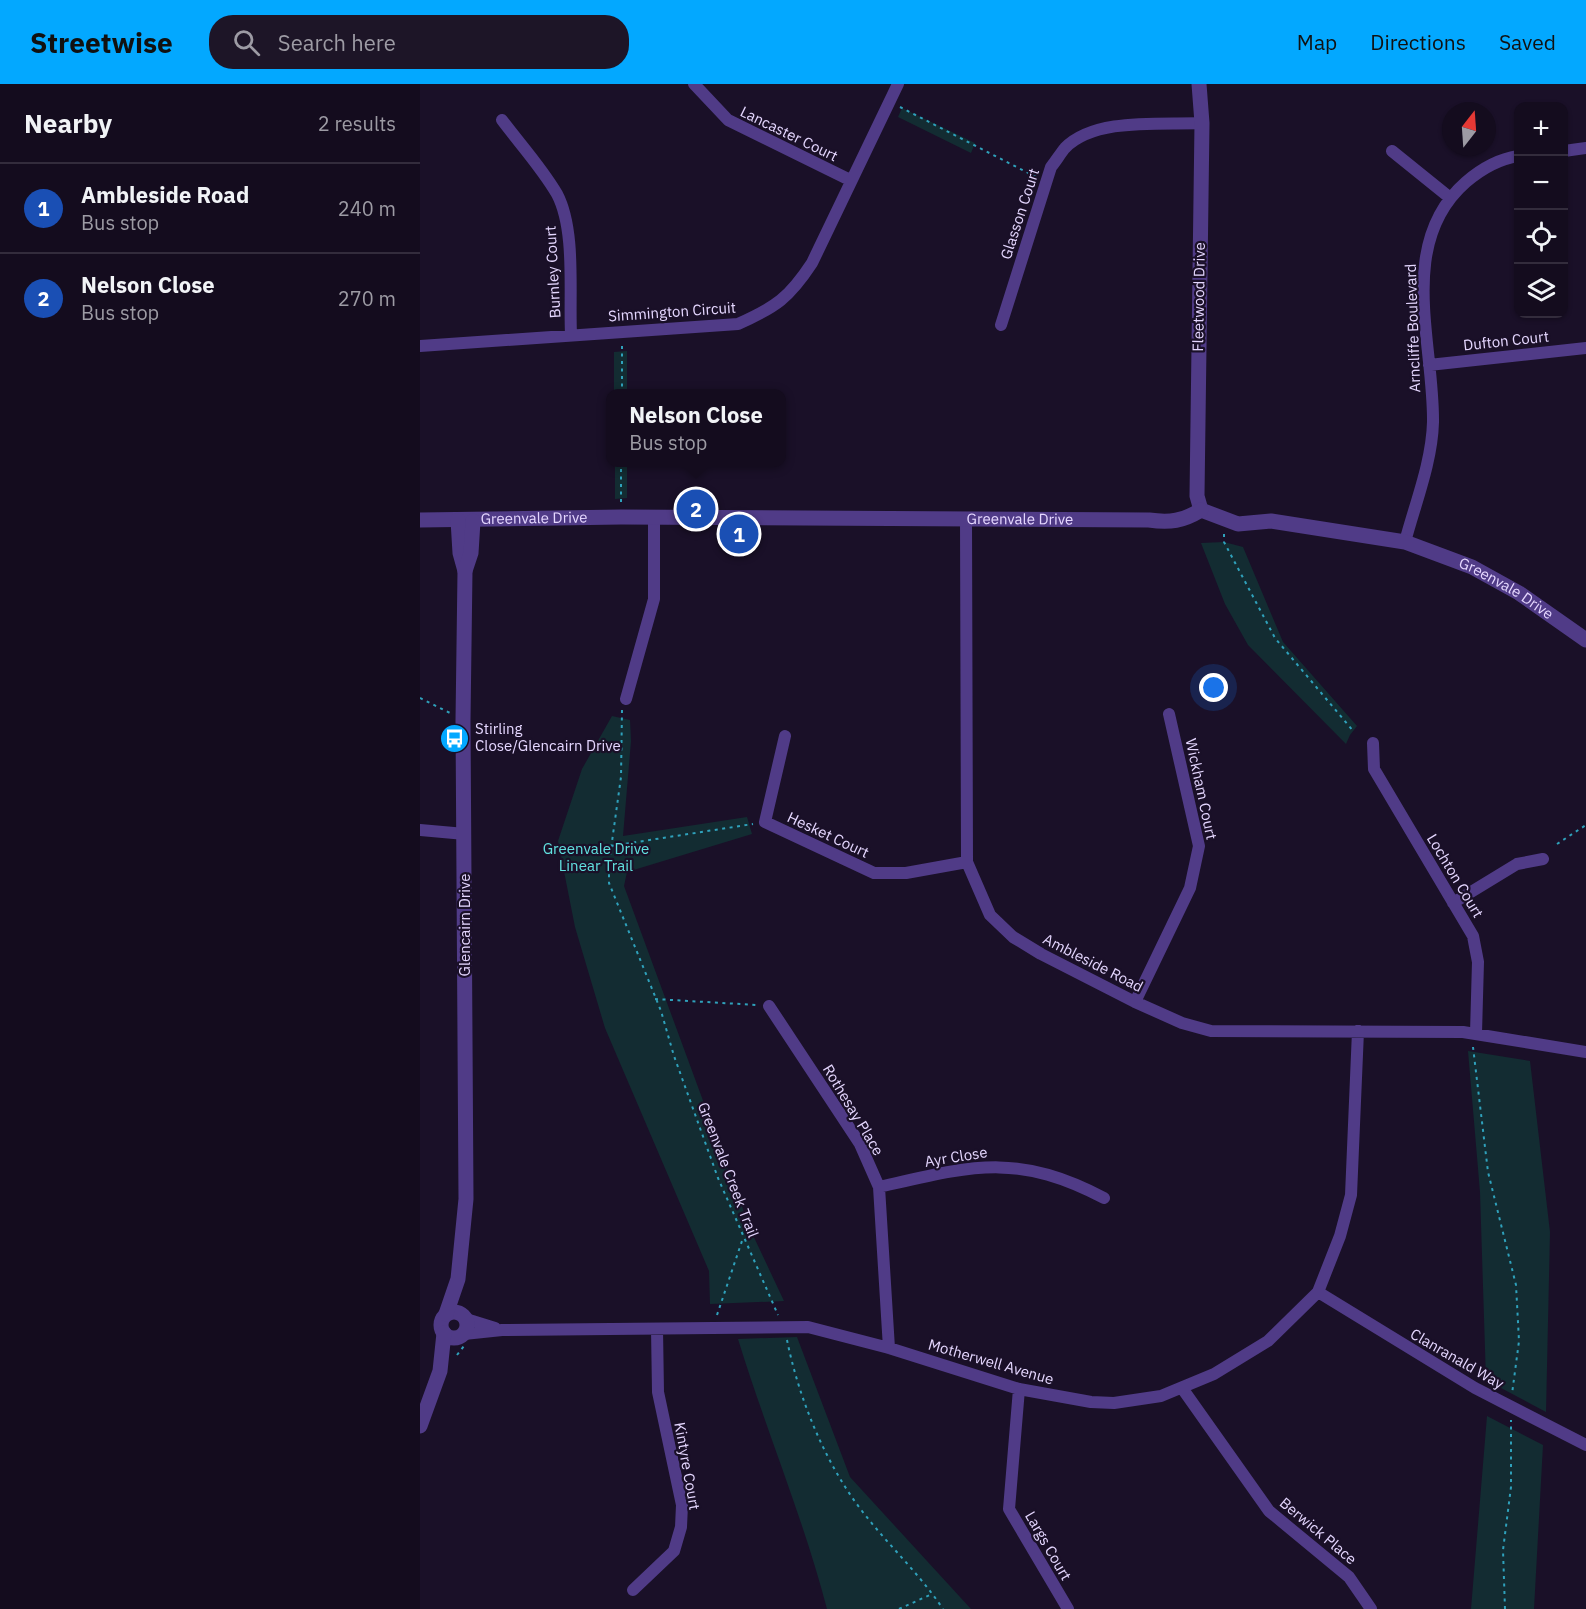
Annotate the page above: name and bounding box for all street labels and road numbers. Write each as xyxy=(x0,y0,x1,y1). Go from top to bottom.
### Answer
street label: Lancaster Court xyxy=(737,102,841,165)
street label: Glasson Court xyxy=(996,166,1043,262)
street label: Burnley Court xyxy=(541,225,564,319)
street label: Fleetwood Drive xyxy=(1188,242,1209,352)
street label: Arncliffe Boulevard xyxy=(1401,263,1424,393)
street label: Simmington Circuit xyxy=(607,298,737,325)
street label: Dufton Court xyxy=(1462,327,1550,354)
street label: Greenvale Drive xyxy=(480,508,588,528)
street label: Greenvale Drive xyxy=(967,509,1073,529)
street label: Greenvale Drive xyxy=(1456,553,1557,623)
street label: Wickham Court xyxy=(1182,737,1221,841)
street label: Hesket Court xyxy=(784,807,872,862)
street label: Lochton Court xyxy=(1423,830,1488,921)
street label: Glencairn Drive xyxy=(455,874,474,976)
street label: Ambleside Road xyxy=(1040,929,1146,996)
street label: Rothesay Place xyxy=(819,1061,888,1159)
street label: Greenvale Creek Trail xyxy=(694,1099,763,1240)
street label: Ayr Close xyxy=(923,1142,989,1171)
street label: Clanranald Way xyxy=(1407,1324,1508,1393)
street label: Motherwell Avenue xyxy=(926,1335,1056,1389)
street label: Kintyre Court xyxy=(670,1421,705,1511)
street label: Berwick Place xyxy=(1276,1493,1361,1568)
street label: Largs Court xyxy=(1021,1508,1076,1584)

